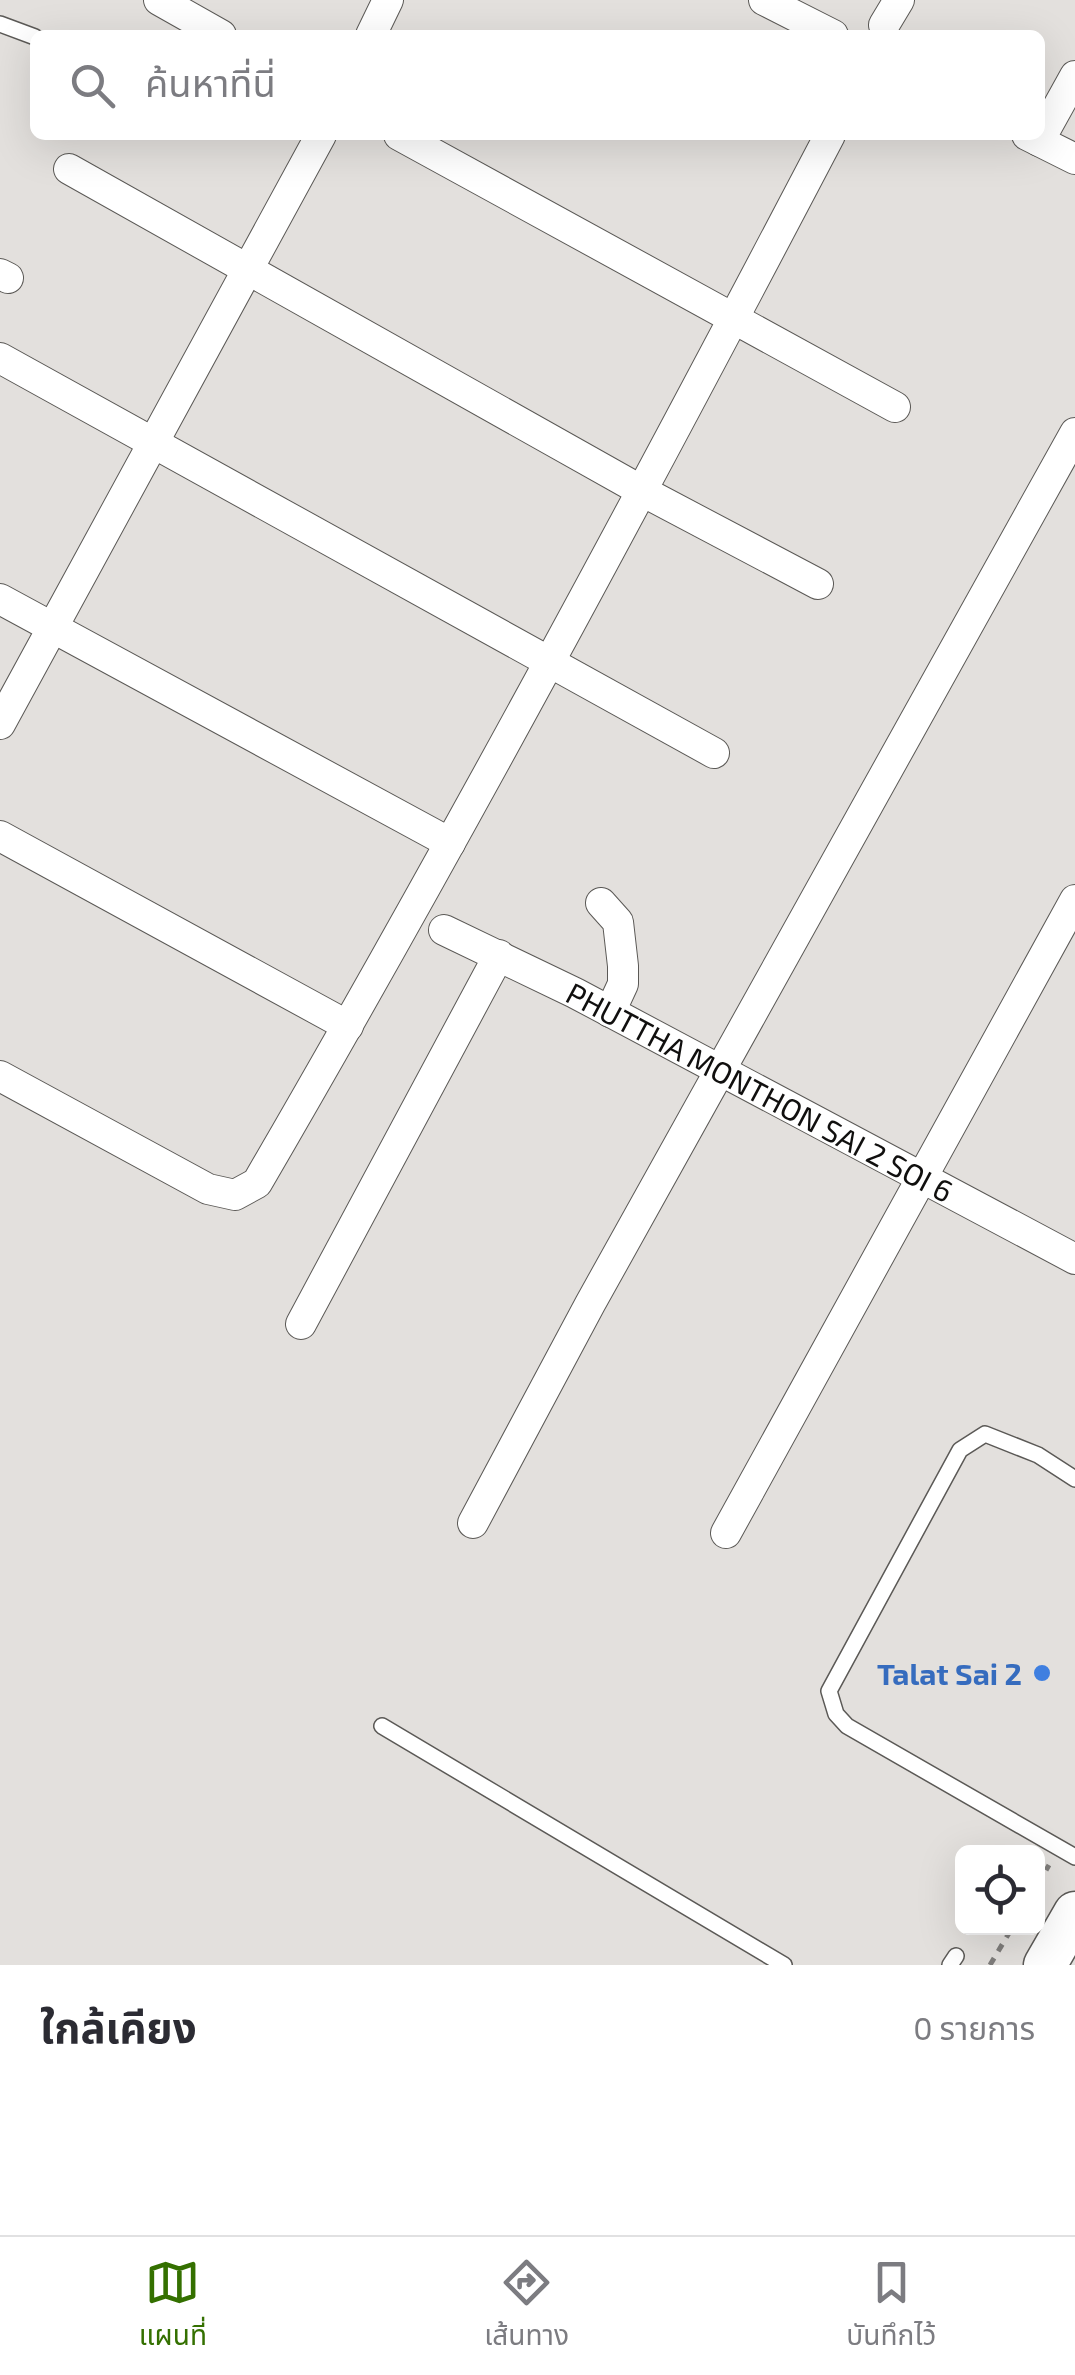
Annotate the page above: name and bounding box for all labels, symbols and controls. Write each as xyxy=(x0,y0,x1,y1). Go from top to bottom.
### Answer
search box xyxy=(30,30,1045,140)
icon: search xyxy=(65,58,120,113)
text: ค้นหาที่นี่ xyxy=(145,59,276,105)
street label: PHUTTHA MONTHON SAI 2 SOI 6 xyxy=(561,974,959,1209)
place label: Talat Sai 2 xyxy=(877,1655,1022,1691)
marker: Talat Sai 2 xyxy=(1031,1662,1053,1684)
map controls xyxy=(955,1845,1045,1935)
button: locate xyxy=(955,1845,1045,1935)
text: ใกล้เคียง xyxy=(40,2001,197,2051)
text: 0 รายการ xyxy=(913,2008,1035,2046)
tab: แผนที่ xyxy=(139,2255,207,2358)
tab: เส้นทาง xyxy=(484,2255,569,2358)
tab: บันทึกไว้ xyxy=(846,2255,936,2358)

